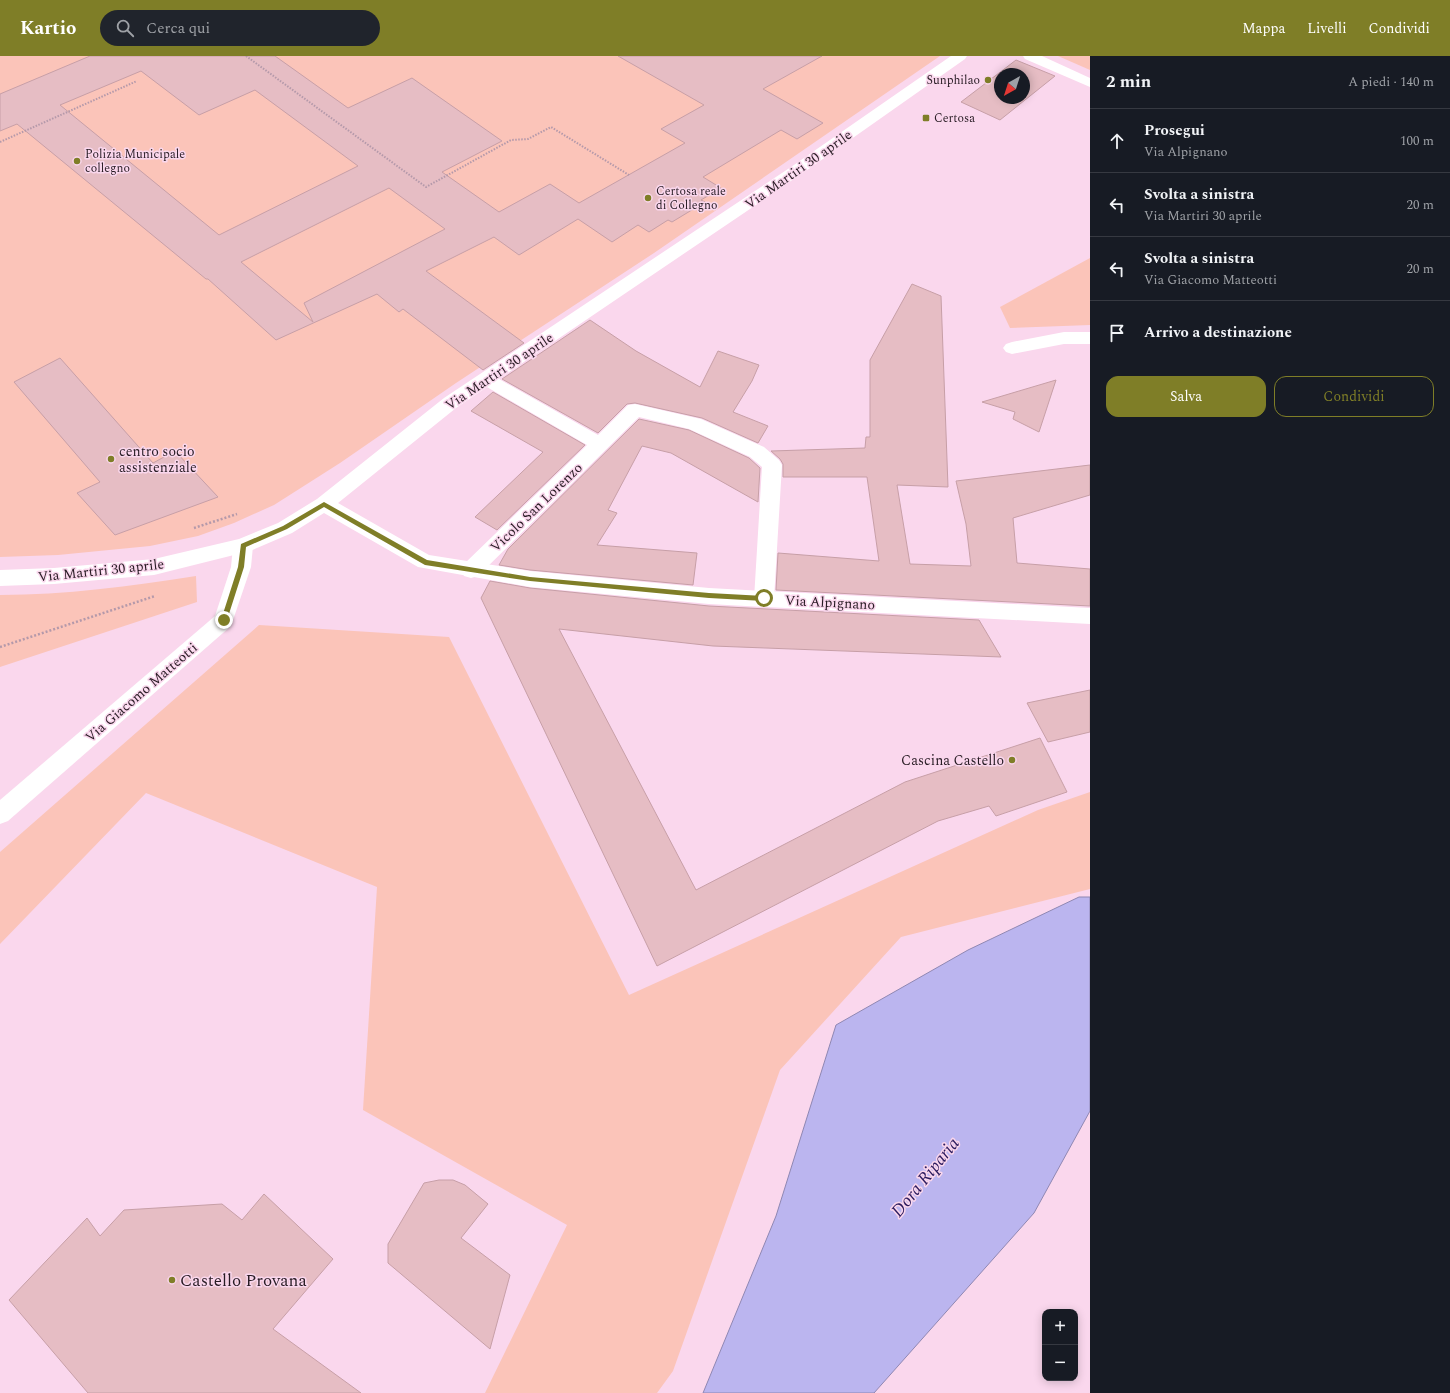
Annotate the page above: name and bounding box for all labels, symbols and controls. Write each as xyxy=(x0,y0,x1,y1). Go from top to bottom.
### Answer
search box xyxy=(100,10,380,46)
text: Kartio xyxy=(20,14,76,43)
icon: search xyxy=(114,17,136,39)
text: Cerca qui xyxy=(146,17,210,40)
text: Mappa xyxy=(1242,18,1285,39)
text: Livelli xyxy=(1307,18,1347,39)
text: Condividi xyxy=(1369,18,1430,39)
north arrow xyxy=(994,68,1030,104)
text: 2 min xyxy=(1106,69,1151,95)
place label: Sunphilao xyxy=(927,71,980,90)
text: A piedi · 140 m xyxy=(1348,72,1434,92)
marker: Sunphilao xyxy=(983,75,993,85)
place label: Certosa xyxy=(934,109,975,128)
marker: Certosa xyxy=(921,113,931,123)
text: Prosegui xyxy=(1144,119,1205,142)
street label: Via Martiri 30 aprile xyxy=(740,124,856,214)
icon: ahead xyxy=(1106,130,1128,152)
text: 100 m xyxy=(1400,131,1434,151)
text: Via Alpignano xyxy=(1144,142,1228,162)
place label: Polizia Municipale collegno xyxy=(85,145,185,178)
marker: Polizia Municipale collegno xyxy=(72,156,82,166)
place label: Certosa reale di Collegno xyxy=(656,182,726,215)
text: Svolta a sinistra xyxy=(1144,183,1254,206)
marker: Certosa reale di Collegno xyxy=(643,193,653,203)
icon: left xyxy=(1106,194,1128,216)
text: 20 m xyxy=(1407,195,1434,215)
text: Via Martiri 30 aprile xyxy=(1144,206,1262,226)
text: Svolta a sinistra xyxy=(1144,247,1254,270)
icon: left xyxy=(1106,258,1128,280)
text: 20 m xyxy=(1407,259,1434,279)
text: Via Giacomo Matteotti xyxy=(1144,270,1277,290)
text: Arrivo a destinazione xyxy=(1144,321,1292,344)
icon: arrive xyxy=(1106,322,1128,344)
street label: Via Martiri 30 aprile xyxy=(441,327,558,416)
button: Salva xyxy=(1106,376,1266,417)
button: Condividi xyxy=(1274,376,1434,417)
place label: centro socio assistenziale xyxy=(119,441,197,478)
marker: centro socio assistenziale xyxy=(106,454,116,464)
street label: Vicolo San Lorenzo xyxy=(485,458,587,557)
street label: Via Martiri 30 aprile xyxy=(37,553,165,588)
route start xyxy=(755,589,773,607)
street label: Via Alpignano xyxy=(784,590,875,615)
route end xyxy=(215,611,233,629)
street label: Via Giacomo Matteotti xyxy=(80,637,202,747)
place label: Cascina Castello xyxy=(901,750,1004,771)
marker: Cascina Castello xyxy=(1007,755,1017,765)
water label: Dora Riparia xyxy=(885,1131,966,1223)
place label: Castello Provana xyxy=(180,1268,307,1294)
marker: Castello Provana xyxy=(167,1275,177,1285)
map controls xyxy=(1042,1309,1078,1381)
button: + xyxy=(1042,1309,1078,1345)
button: − xyxy=(1042,1345,1078,1381)

